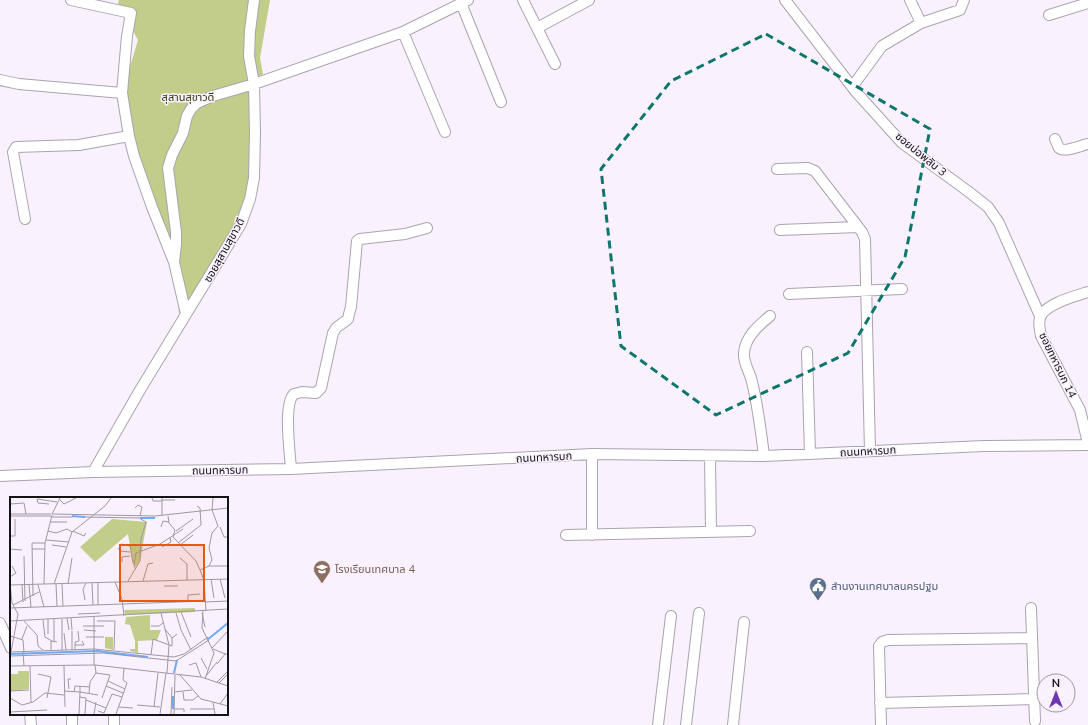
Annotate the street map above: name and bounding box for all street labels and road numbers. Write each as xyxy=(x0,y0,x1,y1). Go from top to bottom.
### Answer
street label: ซอยบ่อพลับ 3 xyxy=(893,129,949,179)
street label: ซอยสุสานสุขาวดี xyxy=(200,215,248,285)
street label: ซอยทหารบก 14 xyxy=(1036,330,1080,400)
street label: ถนนทหารบก xyxy=(840,443,896,459)
street label: ถนนทหารบก xyxy=(516,449,572,465)
street label: ถนนทหารบก xyxy=(192,463,248,477)

